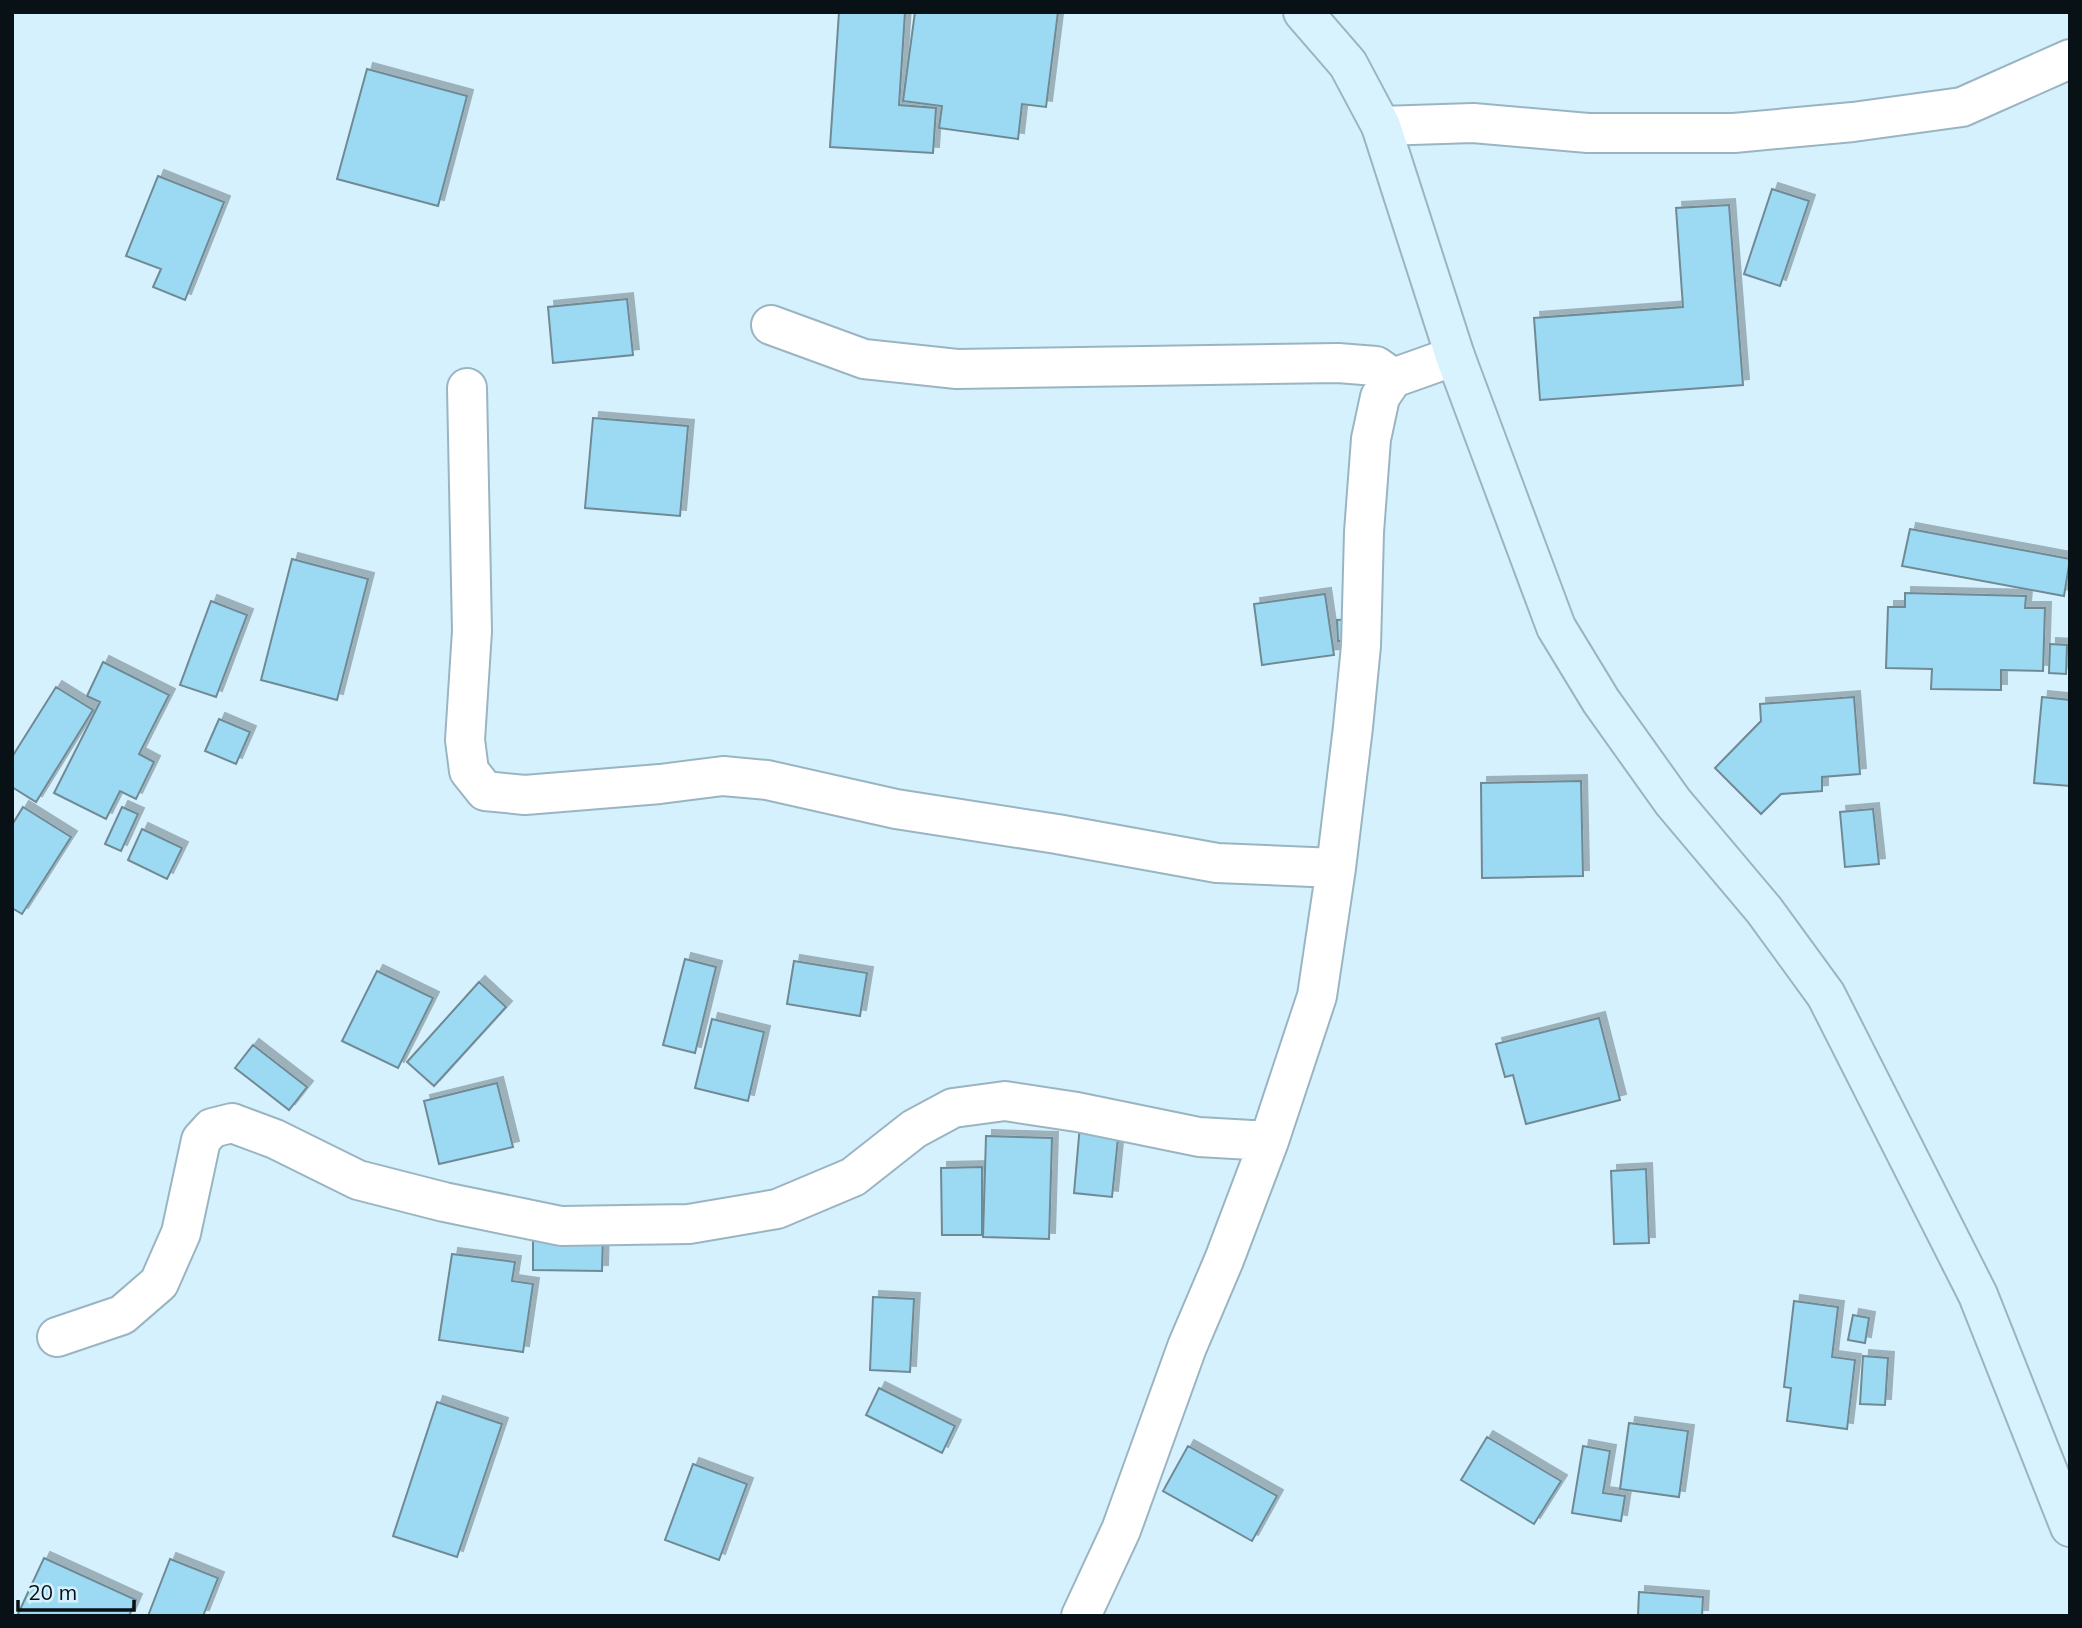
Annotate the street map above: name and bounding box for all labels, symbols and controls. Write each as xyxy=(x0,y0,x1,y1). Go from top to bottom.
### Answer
scale bar xyxy=(18,1568,133,1612)
text: 20 m xyxy=(28,1579,77,1605)

